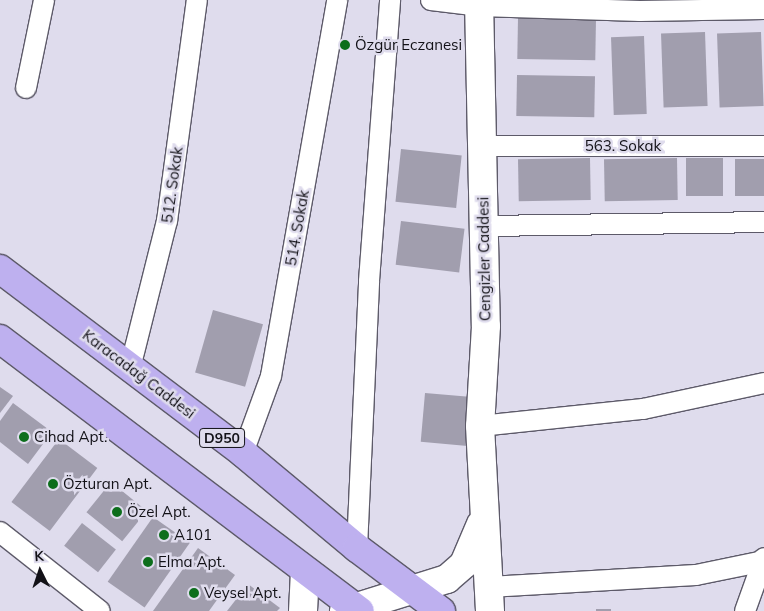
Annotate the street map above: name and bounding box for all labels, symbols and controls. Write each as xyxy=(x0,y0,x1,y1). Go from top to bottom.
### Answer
place label: Özgür Eczanesi xyxy=(355,36,462,54)
marker: Özgür Eczanesi xyxy=(339,39,351,51)
street label: 563. Sokak xyxy=(585,137,661,155)
street label: 512. Sokak xyxy=(158,146,186,224)
street label: 514. Sokak xyxy=(281,189,313,267)
street label: Cengizler Caddesi xyxy=(474,197,494,321)
street label: Karacadağ Caddesi xyxy=(79,326,199,422)
road number: D950 xyxy=(198,426,246,449)
place label: Cihad Apt. xyxy=(34,428,107,446)
marker: Cihad Apt. xyxy=(18,431,30,443)
place label: Özturan Apt. xyxy=(63,475,152,493)
marker: Özturan Apt. xyxy=(47,478,59,490)
place label: Özel Apt. xyxy=(127,503,191,521)
marker: Özel Apt. xyxy=(111,506,123,518)
place label: A101 xyxy=(174,526,212,544)
marker: A101 xyxy=(158,529,170,541)
north arrow xyxy=(15,546,65,596)
text: K xyxy=(34,547,44,565)
place label: Elma Apt. xyxy=(158,553,225,571)
marker: Elma Apt. xyxy=(142,556,154,568)
place label: Veysel Apt. xyxy=(204,584,281,602)
marker: Veysel Apt. xyxy=(188,587,200,599)

